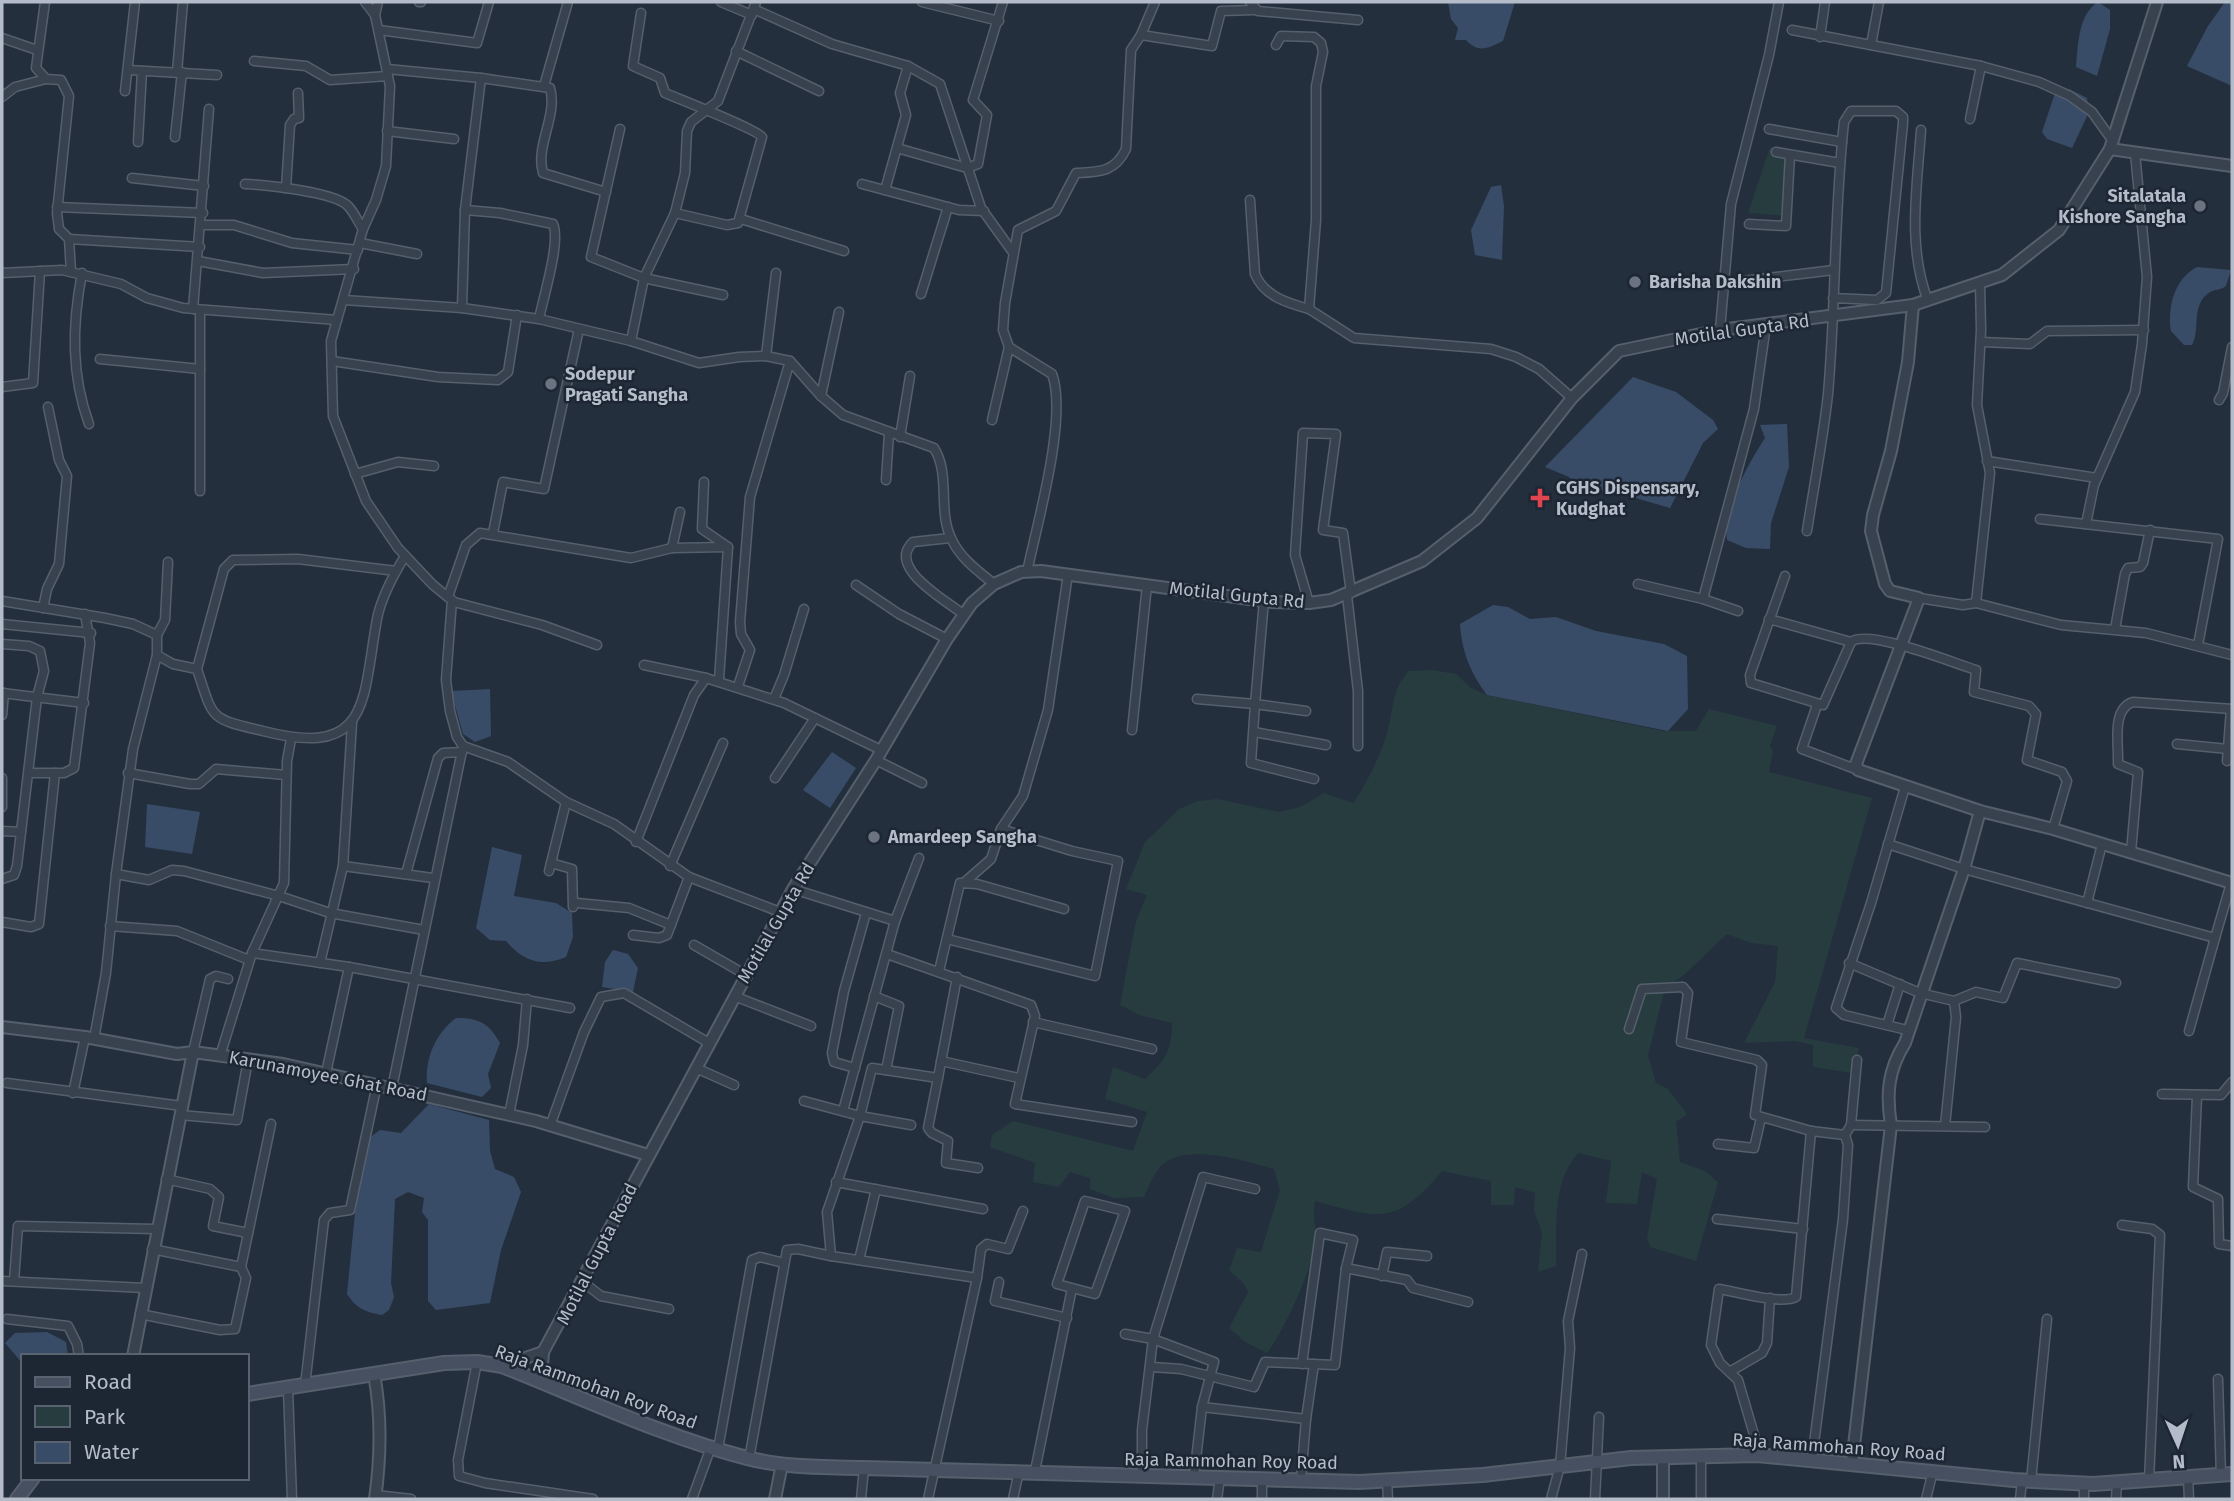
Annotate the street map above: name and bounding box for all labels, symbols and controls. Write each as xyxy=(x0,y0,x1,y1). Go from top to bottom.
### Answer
place label: Sitalatala Kishore Sangha xyxy=(2058,185,2186,228)
marker: Sitalatala Kishore Sangha xyxy=(2192,198,2208,214)
place label: Barisha Dakshin xyxy=(1649,271,1781,293)
marker: Barisha Dakshin xyxy=(1627,274,1643,290)
street label: Motilal Gupta Rd xyxy=(1673,310,1811,350)
place label: Sodepur Pragati Sangha xyxy=(565,363,688,406)
marker: Sodepur Pragati Sangha xyxy=(543,376,559,392)
place label: CGHS Dispensary, Kudghat xyxy=(1556,477,1699,520)
marker: CGHS Dispensary, Kudghat xyxy=(1530,488,1550,508)
street label: Motilal Gupta Rd xyxy=(1168,577,1306,613)
place label: Amardeep Sangha xyxy=(887,826,1037,848)
marker: Amardeep Sangha xyxy=(866,829,882,845)
street label: Motilal Gupta Rd xyxy=(733,859,819,987)
street label: Karunamoyee Ghat Road xyxy=(227,1046,429,1106)
street label: Motilal Gupta Road xyxy=(552,1180,642,1328)
street label: Raja Rammohan Roy Road xyxy=(492,1340,700,1434)
legend xyxy=(21,1354,248,1480)
text: Road xyxy=(84,1369,132,1395)
text: Park xyxy=(84,1404,126,1430)
north arrow xyxy=(2143,1410,2213,1480)
street label: Raja Rammohan Roy Road xyxy=(1732,1429,1946,1465)
text: Water xyxy=(84,1439,139,1465)
street label: Raja Rammohan Roy Road xyxy=(1124,1448,1338,1474)
text: N xyxy=(2172,1450,2186,1473)

